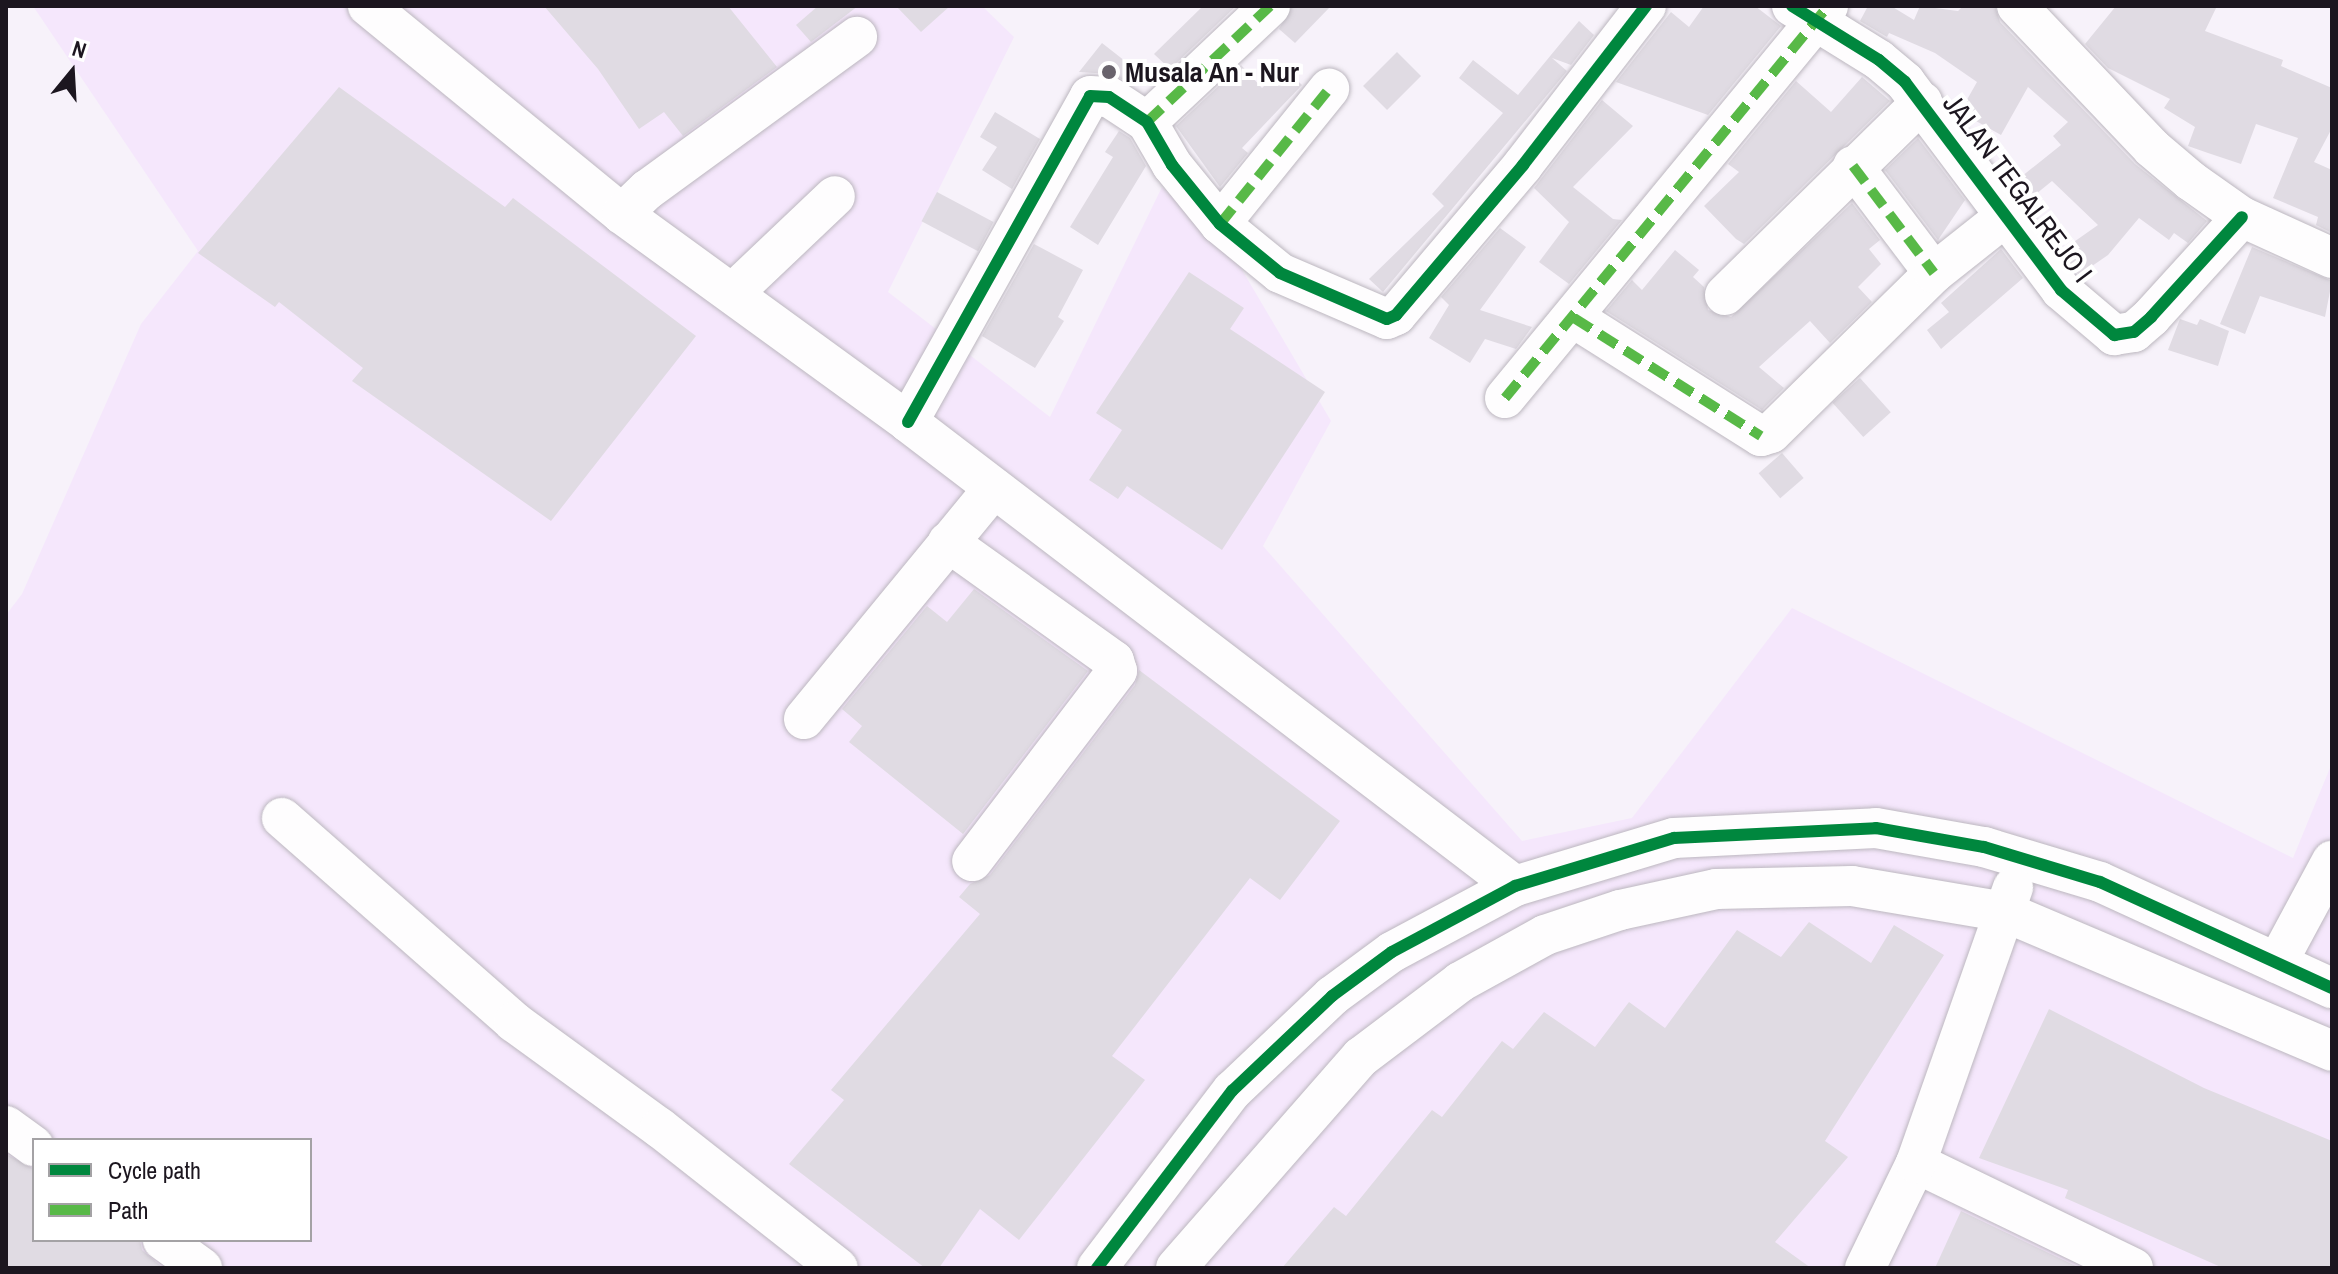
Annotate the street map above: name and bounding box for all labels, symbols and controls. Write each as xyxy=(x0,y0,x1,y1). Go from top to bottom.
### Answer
north arrow xyxy=(32,32,112,112)
text: N xyxy=(69,33,90,65)
place label: Musala An - Nur xyxy=(1125,55,1300,89)
marker: Musala An - Nur xyxy=(1100,63,1118,81)
street label: JALAN TEGALREJO I xyxy=(1936,87,2100,289)
legend xyxy=(32,1138,312,1242)
text: Cycle path xyxy=(108,1154,201,1186)
text: Path xyxy=(108,1194,149,1226)

